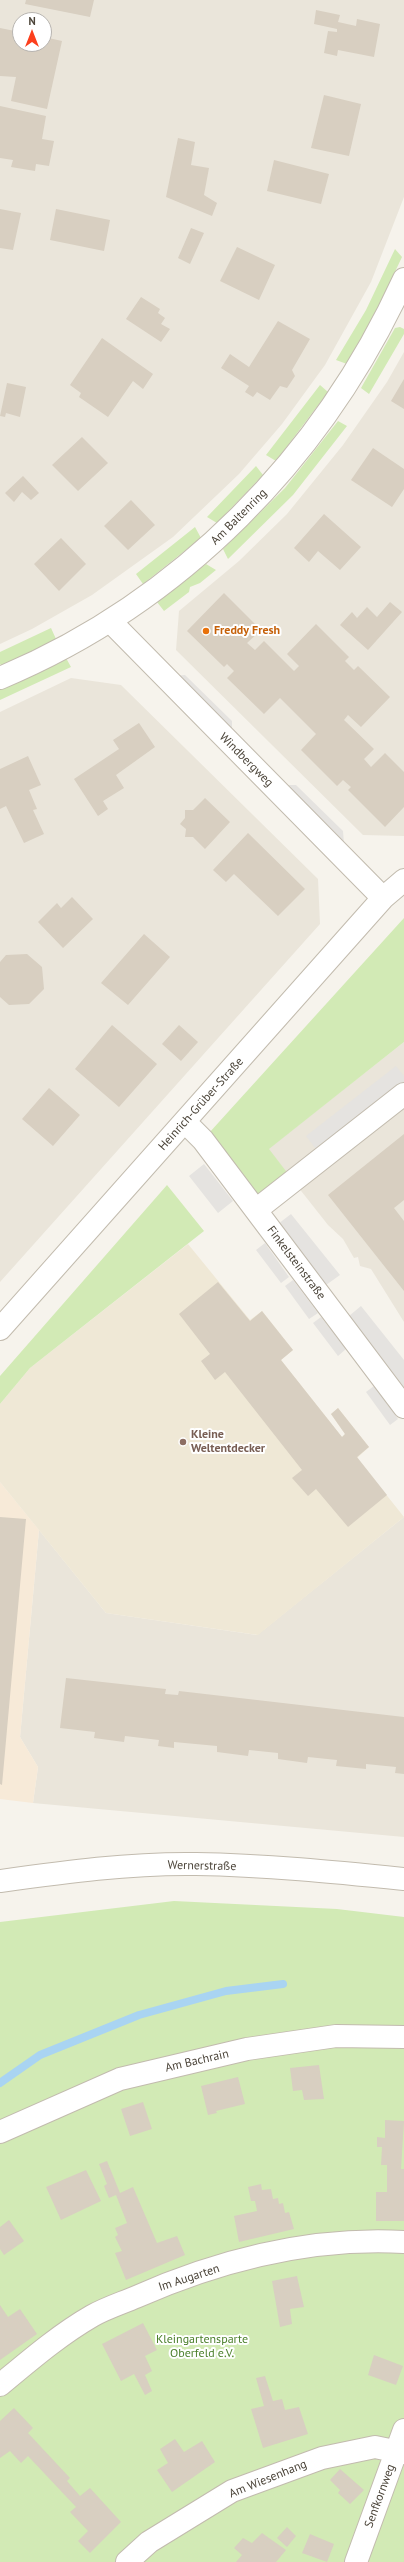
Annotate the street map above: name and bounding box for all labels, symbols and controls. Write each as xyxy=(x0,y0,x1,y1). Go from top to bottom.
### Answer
north arrow xyxy=(12,12,52,52)
text: N xyxy=(28,14,36,28)
street label: Am Baltenring xyxy=(208,486,270,548)
place label: Freddy Fresh xyxy=(214,624,280,638)
marker: Freddy Fresh xyxy=(201,626,211,636)
street label: Windbergweg xyxy=(216,730,276,790)
street label: Heinrich-Grüber-Straße xyxy=(155,1055,247,1153)
street label: Finkelsteinstraße xyxy=(264,1223,328,1303)
place label: Kleine Weltentdecker xyxy=(191,1428,265,1456)
marker: Kleine Weltentdecker xyxy=(178,1437,188,1447)
street label: Wernerstraße xyxy=(168,1858,236,1874)
street label: Am Bachrain xyxy=(164,2047,230,2075)
street label: Im Augarten xyxy=(157,2261,221,2295)
park label: Kleingartensparte Oberfeld e.V. xyxy=(156,2333,248,2361)
street label: Am Wiesenhang xyxy=(227,2457,309,2501)
street label: Senfkornweg xyxy=(362,2462,398,2530)

